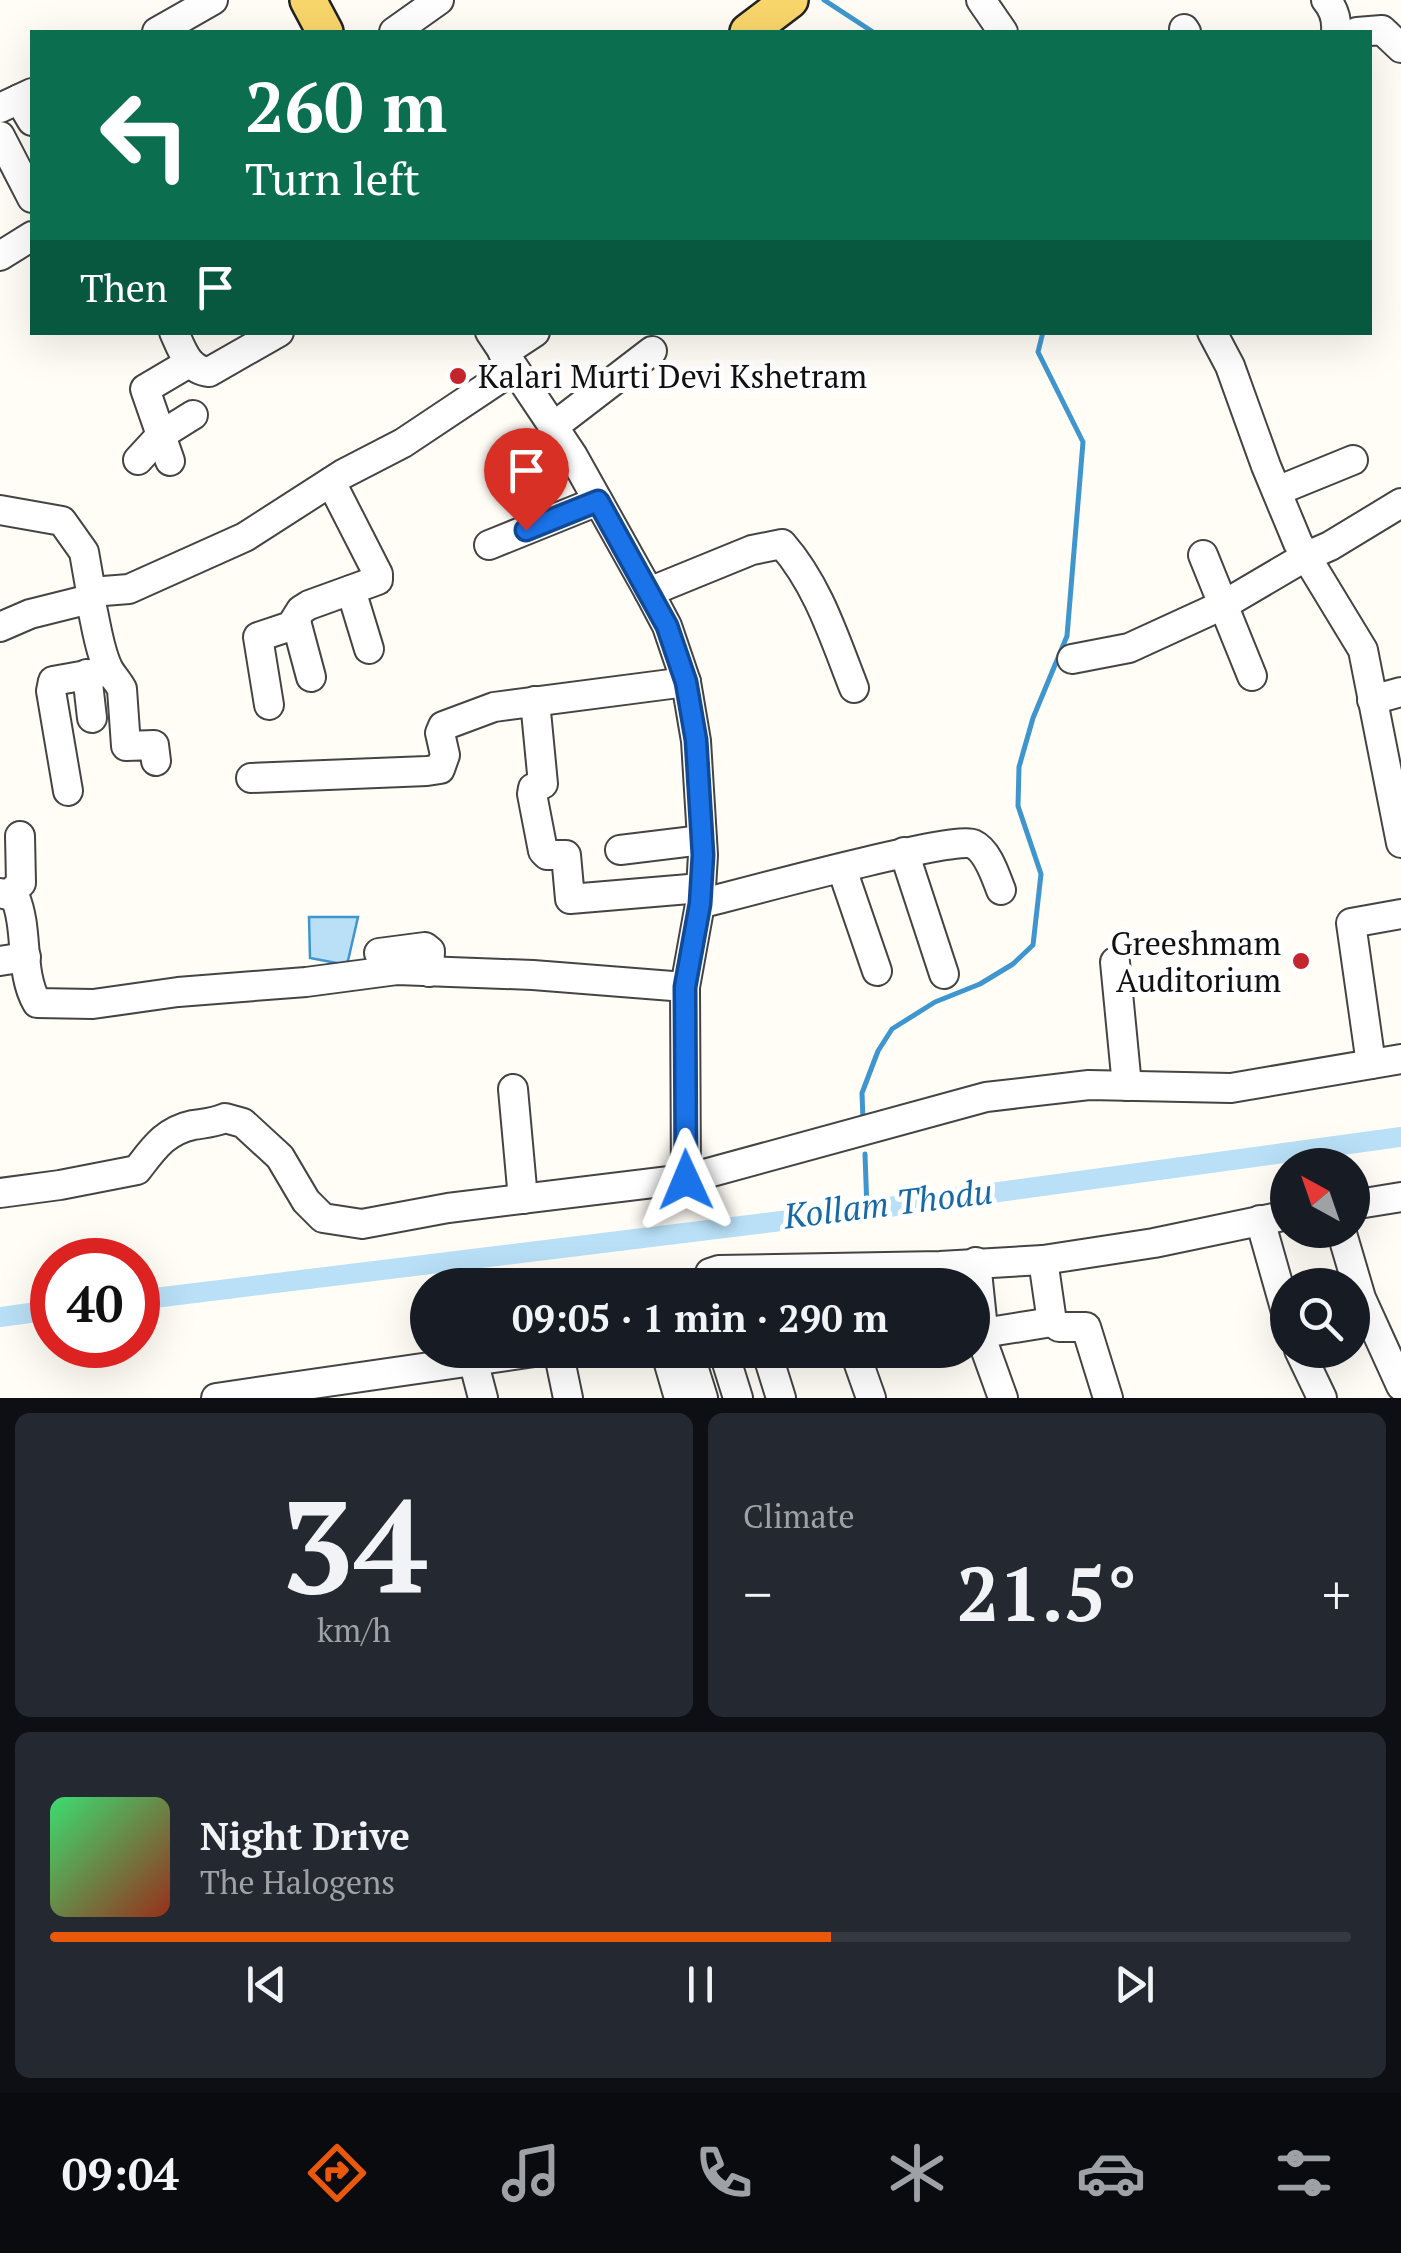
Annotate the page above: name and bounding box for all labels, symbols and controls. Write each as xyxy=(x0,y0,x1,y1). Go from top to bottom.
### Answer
text: 260 m xyxy=(245,59,447,152)
icon: left xyxy=(80,70,210,200)
text: Turn left xyxy=(245,148,420,208)
icon: arrive xyxy=(188,260,243,315)
text: Then xyxy=(80,263,168,313)
place label: Kalari Murti Devi Kshetram xyxy=(478,355,868,397)
marker: Kalari Murti Devi Kshetram xyxy=(447,365,469,387)
pin xyxy=(484,428,569,531)
icon: arrive xyxy=(499,443,554,498)
place label: Greeshmam Auditorium xyxy=(1110,922,1281,1001)
marker: Greeshmam Auditorium xyxy=(1290,950,1312,972)
position arrow xyxy=(634,1128,738,1232)
north arrow xyxy=(1270,1148,1370,1248)
map controls xyxy=(1270,1148,1370,1368)
water label: Kollam Thodu xyxy=(780,1167,995,1239)
speed limit sign: 40 xyxy=(30,1238,160,1368)
button: search xyxy=(1270,1268,1370,1368)
text: 09:05 · 1 min · 290 m xyxy=(512,1293,888,1343)
text: 34 xyxy=(281,1458,427,1630)
text: Climate xyxy=(743,1495,855,1537)
text: 21.5° xyxy=(957,1543,1137,1642)
text: − xyxy=(743,1557,772,1630)
text: + xyxy=(1322,1557,1351,1630)
text: km/h xyxy=(317,1609,391,1651)
text: Night Drive xyxy=(200,1811,410,1861)
text: The Halogens xyxy=(200,1861,395,1903)
icon: previous xyxy=(239,1957,294,2012)
icon: pause xyxy=(673,1957,728,2012)
icon: next xyxy=(1107,1957,1162,2012)
icon: directions xyxy=(302,2138,372,2208)
icon: music xyxy=(496,2138,566,2208)
icon: phone xyxy=(689,2138,759,2208)
icon: climate xyxy=(882,2138,952,2208)
icon: car xyxy=(1076,2138,1146,2208)
icon: filters xyxy=(1269,2138,1339,2208)
text: 09:04 xyxy=(62,2143,179,2203)

